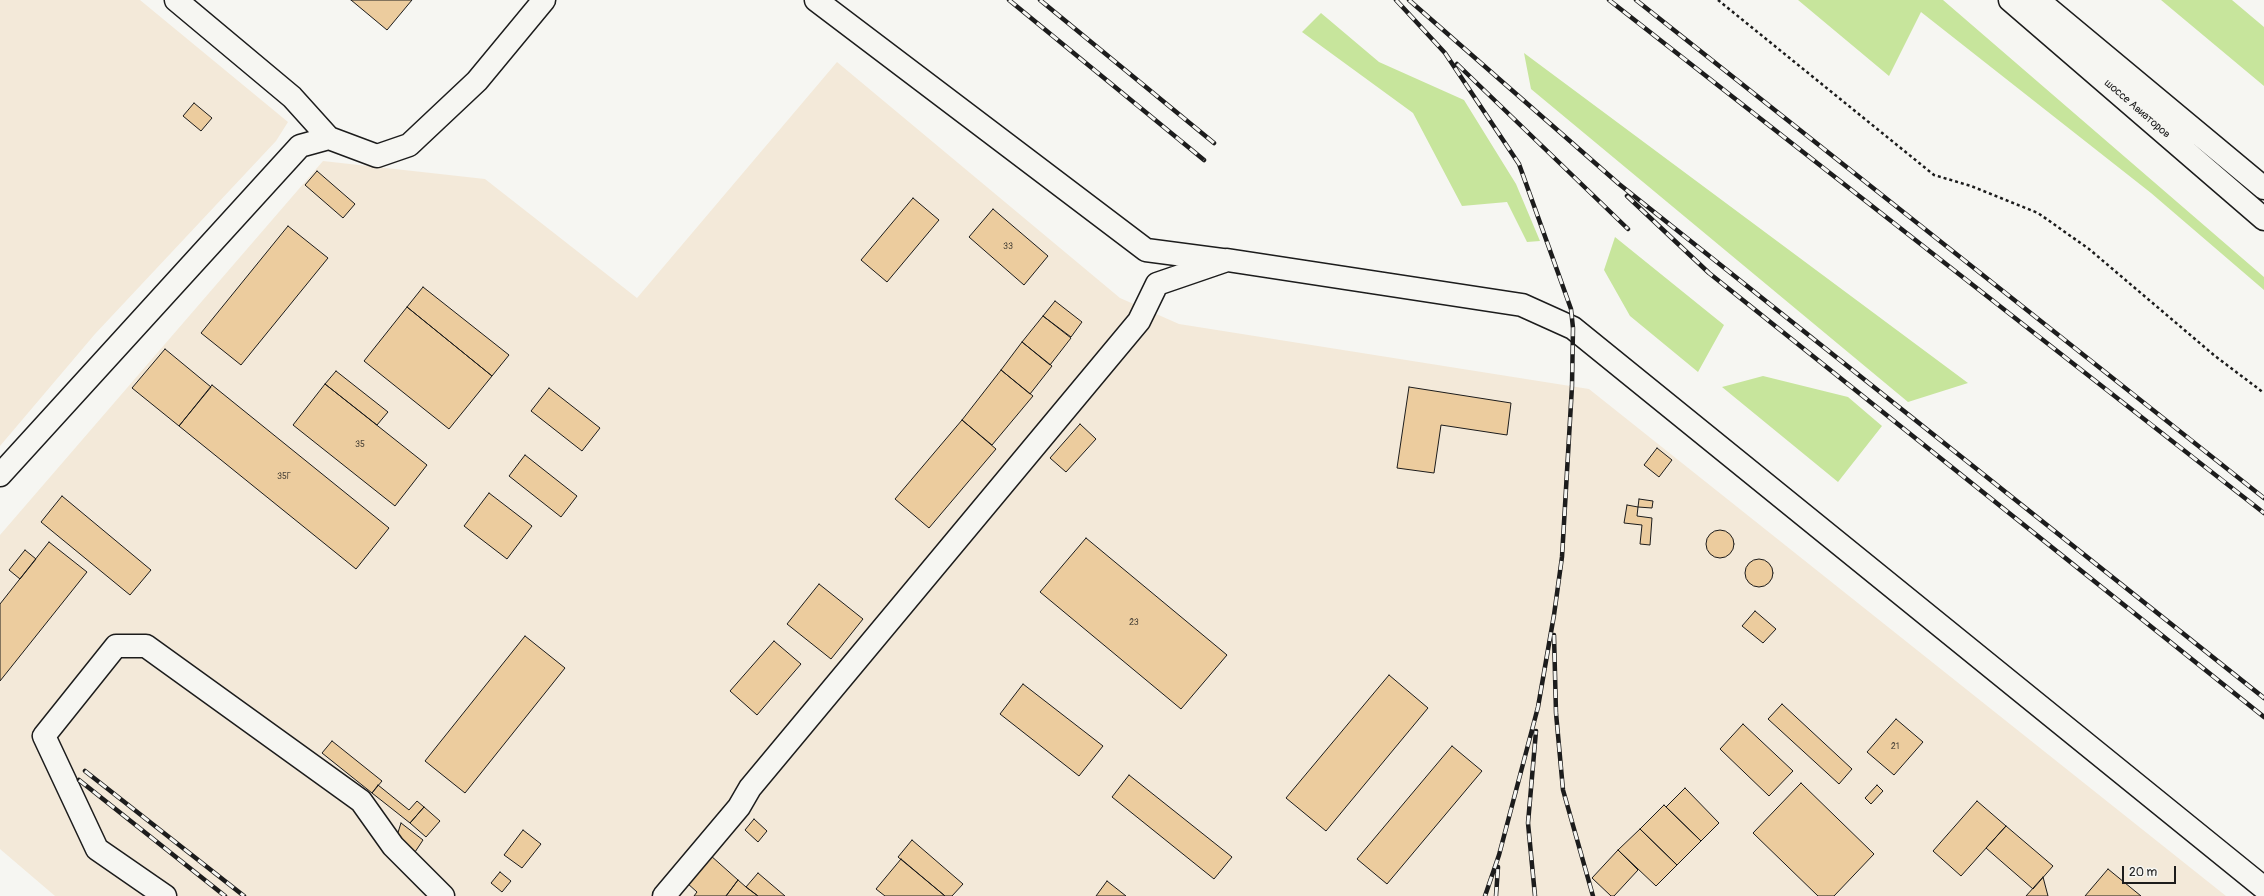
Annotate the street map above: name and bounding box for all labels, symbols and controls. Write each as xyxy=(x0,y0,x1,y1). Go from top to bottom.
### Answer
street label: шоссе Авиаторов xyxy=(2101,77,2173,141)
house number: 33 xyxy=(1003,242,1013,252)
house number: 35 xyxy=(355,440,365,450)
house number: 35Г xyxy=(277,472,291,482)
house number: 23 xyxy=(1129,618,1139,628)
house number: 21 xyxy=(1891,742,1899,752)
scale bar xyxy=(2124,858,2178,884)
text: 20 m xyxy=(2129,865,2157,880)

